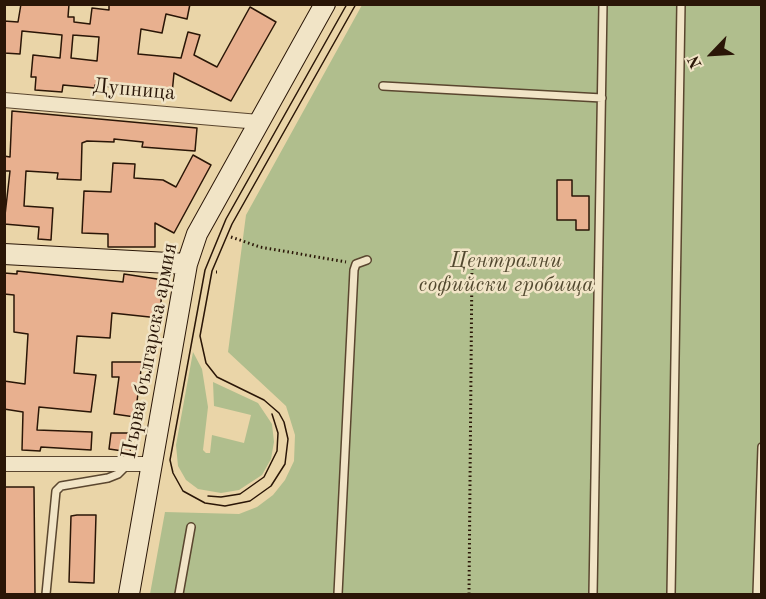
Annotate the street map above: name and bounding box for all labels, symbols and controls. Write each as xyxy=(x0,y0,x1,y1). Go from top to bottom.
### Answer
north arrow xyxy=(682,24,742,84)
text: N xyxy=(686,53,706,71)
street label: Дупница xyxy=(92,74,176,106)
street label: Първа българска армия xyxy=(117,241,183,461)
park label: Централни софийски гробища xyxy=(419,248,593,298)

